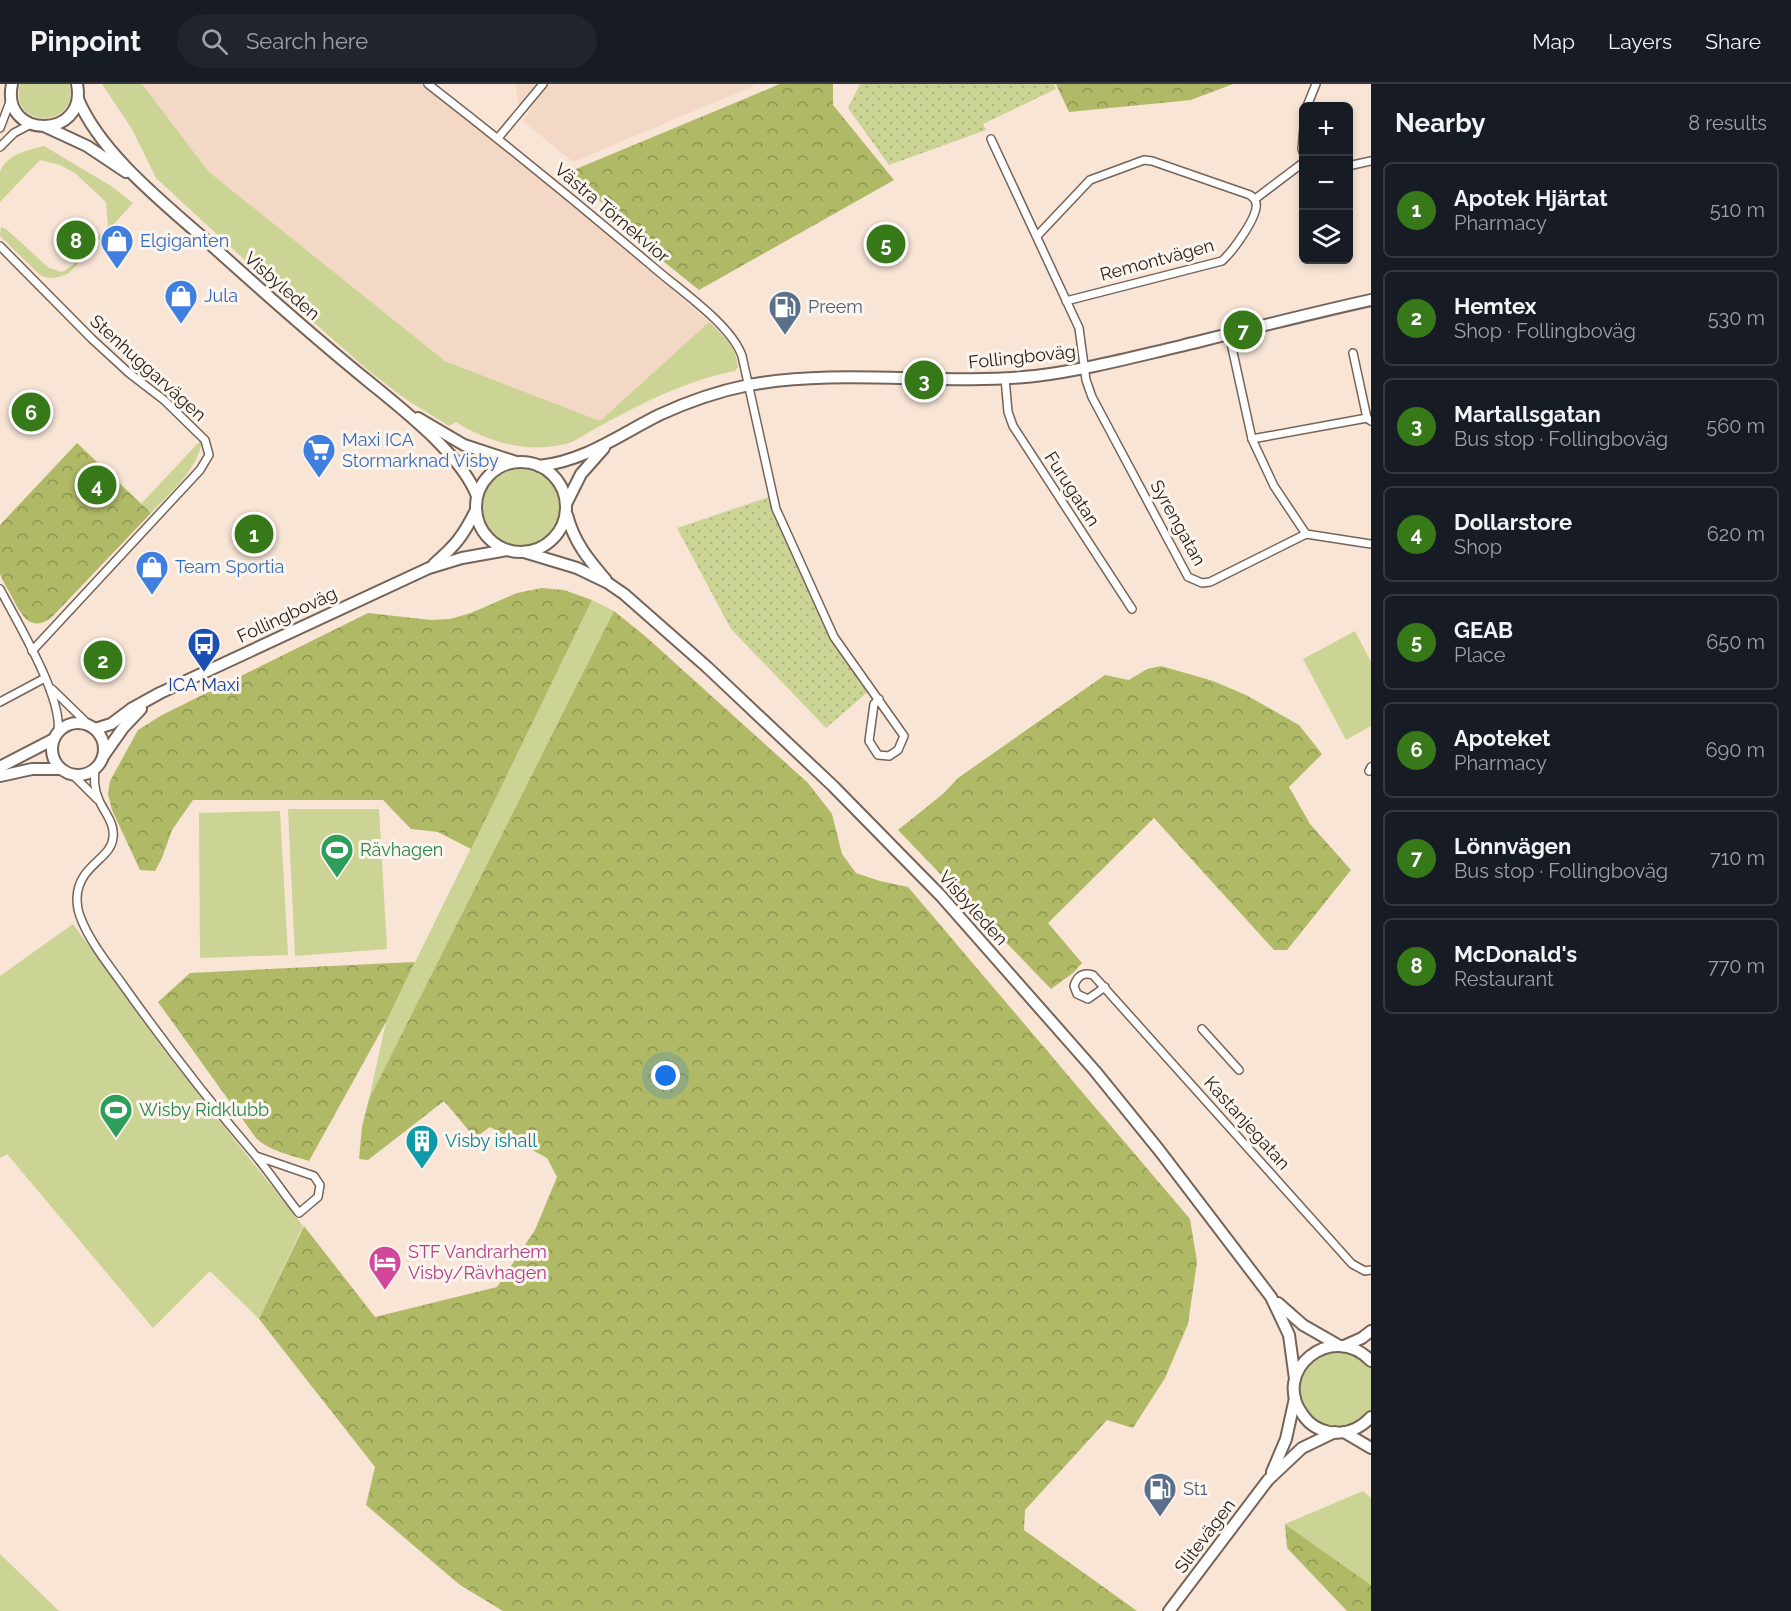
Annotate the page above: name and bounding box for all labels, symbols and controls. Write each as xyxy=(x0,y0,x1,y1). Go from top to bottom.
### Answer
search box xyxy=(177,14,597,68)
text: Pinpoint xyxy=(30,25,141,58)
icon: search xyxy=(198,25,231,58)
text: Search here xyxy=(246,28,368,54)
text: Map xyxy=(1532,29,1575,54)
text: Layers xyxy=(1608,29,1672,54)
text: Share xyxy=(1705,29,1761,54)
map controls xyxy=(1299,102,1353,264)
button: + xyxy=(1299,102,1353,156)
text: Nearby xyxy=(1395,108,1485,138)
text: 8 results xyxy=(1688,111,1767,135)
button: − xyxy=(1299,156,1353,210)
street label: Västra Törnekvior xyxy=(551,159,674,267)
text: Apotek Hjärtat xyxy=(1454,185,1608,211)
text: 1 xyxy=(1412,198,1421,222)
text: 510 m xyxy=(1710,198,1765,222)
button: layers xyxy=(1299,210,1353,264)
text: Pharmacy xyxy=(1454,211,1547,235)
pin: 8 xyxy=(56,218,96,262)
pin: 5 xyxy=(866,222,906,266)
shop icon: Elgiganten xyxy=(99,223,135,270)
place label: Elgiganten xyxy=(140,230,229,251)
street label: Remontvägen xyxy=(1098,234,1216,285)
street label: Visbyleden xyxy=(240,247,324,324)
shop icon: Jula xyxy=(163,278,199,325)
place label: Jula xyxy=(204,285,238,306)
fuel station icon: Preem xyxy=(767,289,803,336)
text: Hemtex xyxy=(1454,293,1537,319)
place label: Preem xyxy=(808,296,863,317)
text: 2 xyxy=(1411,306,1422,330)
text: 530 m xyxy=(1708,306,1765,330)
pin: 7 xyxy=(1224,308,1262,352)
street label: Stenhuggarvägen xyxy=(86,310,211,425)
text: Shop · Follingboväg xyxy=(1454,319,1636,343)
street label: Follingboväg xyxy=(967,340,1077,373)
pin: 3 xyxy=(904,358,944,402)
pin: 6 xyxy=(12,390,51,434)
text: Martallsgatan xyxy=(1454,401,1601,427)
text: 3 xyxy=(1411,414,1422,438)
text: 560 m xyxy=(1706,414,1765,438)
text: Bus stop · Follingboväg xyxy=(1454,427,1668,451)
place label: Maxi ICA Stormarknad Visby xyxy=(342,429,499,471)
supermarket icon: Maxi ICA Stormarknad Visby xyxy=(301,432,337,479)
street label: Furugatan xyxy=(1040,447,1104,530)
pin: 4 xyxy=(78,462,116,508)
street label: Syrengatan xyxy=(1146,476,1211,569)
text: Dollarstore xyxy=(1454,509,1572,535)
pin: 1 xyxy=(234,512,274,556)
text: 4 xyxy=(1411,522,1422,546)
text: 620 m xyxy=(1707,522,1765,546)
text: Shop xyxy=(1454,535,1502,559)
shop icon: Team Sportia xyxy=(134,549,170,596)
place label: Team Sportia xyxy=(175,556,284,577)
street label: Follingboväg xyxy=(233,582,340,647)
text: GEAB xyxy=(1454,617,1513,643)
bus stop icon: ICA Maxi xyxy=(186,626,222,673)
text: 5 xyxy=(1411,630,1422,654)
text: 650 m xyxy=(1706,630,1765,654)
pin: 2 xyxy=(84,638,122,682)
text: Place xyxy=(1454,643,1505,667)
place label: ICA Maxi xyxy=(168,674,240,695)
text: Apoteket xyxy=(1454,725,1551,751)
text: 6 xyxy=(1410,738,1423,762)
text: 690 m xyxy=(1706,738,1765,762)
text: Pharmacy xyxy=(1454,751,1547,775)
sports icon: Rävhagen xyxy=(319,832,355,879)
text: Lönnvägen xyxy=(1454,833,1571,859)
place label: Rävhagen xyxy=(360,839,443,860)
text: 7 xyxy=(1411,846,1422,870)
text: 710 m xyxy=(1710,846,1765,870)
text: Bus stop · Follingboväg xyxy=(1454,859,1668,883)
street label: Visbyleden xyxy=(934,866,1012,949)
text: McDonald's xyxy=(1454,941,1577,967)
text: 8 xyxy=(1410,954,1423,978)
text: 770 m xyxy=(1708,954,1765,978)
text: Restaurant xyxy=(1454,967,1554,991)
your location xyxy=(651,1061,680,1090)
street label: Kastanjegatan xyxy=(1200,1072,1295,1174)
sports icon: Wisby Ridklubb xyxy=(98,1092,134,1139)
place label: Wisby Ridklubb xyxy=(139,1099,269,1120)
building icon: Visby ishall xyxy=(404,1123,440,1170)
place label: Visby ishall xyxy=(445,1130,537,1151)
place label: STF Vandrarhem Visby/Rävhagen xyxy=(408,1241,547,1283)
hotel icon: STF Vandrarhem Visby/Rävhagen xyxy=(367,1244,403,1291)
fuel station icon: St1 xyxy=(1142,1471,1178,1518)
place label: St1 xyxy=(1183,1478,1208,1499)
street label: Slitevägen xyxy=(1170,1495,1239,1577)

